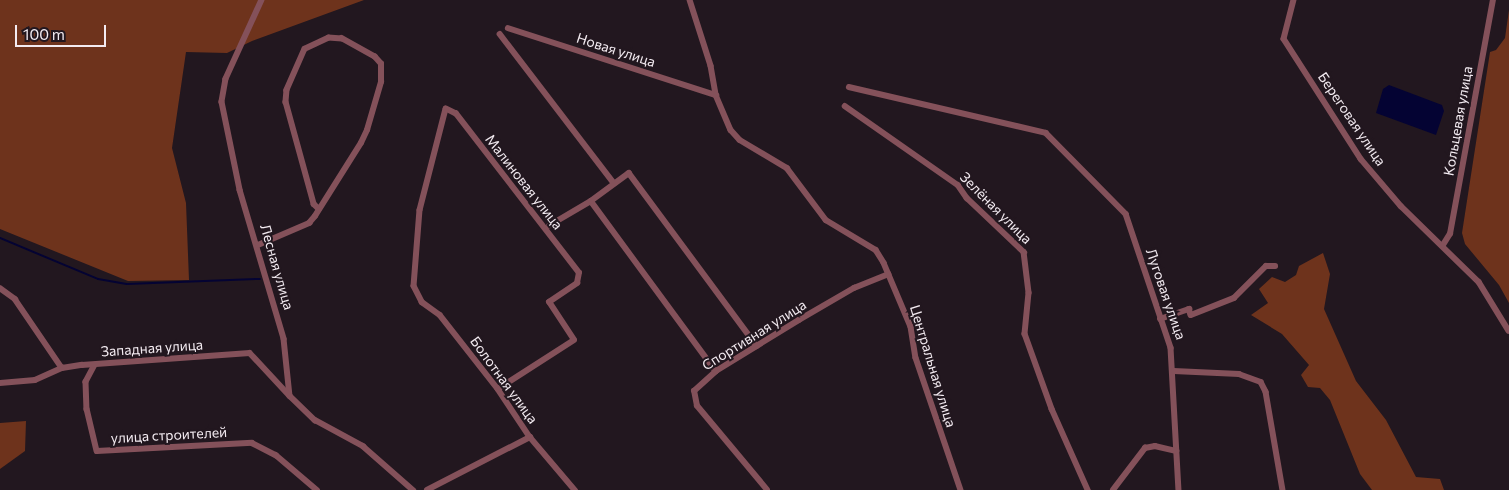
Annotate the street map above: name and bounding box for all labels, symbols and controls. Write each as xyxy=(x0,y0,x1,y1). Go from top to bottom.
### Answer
scale bar xyxy=(18,15,109,47)
text: 100 m xyxy=(23,25,65,43)
street label: Новая улица xyxy=(574,29,658,71)
street label: Кольцевая улица xyxy=(1440,65,1476,177)
street label: Береговая улица xyxy=(1315,69,1389,169)
street label: Малиновая улица xyxy=(482,131,566,233)
street label: Зелёная улица xyxy=(957,169,1035,247)
street label: Лесная улица xyxy=(257,222,297,312)
street label: Луговая улица xyxy=(1143,246,1189,342)
street label: Спортивная улица xyxy=(699,296,809,374)
street label: Центральная улица xyxy=(906,303,960,429)
street label: Болотная улица xyxy=(467,333,541,427)
street label: Западная улица xyxy=(100,336,204,360)
street label: улица строителей xyxy=(110,424,228,446)

